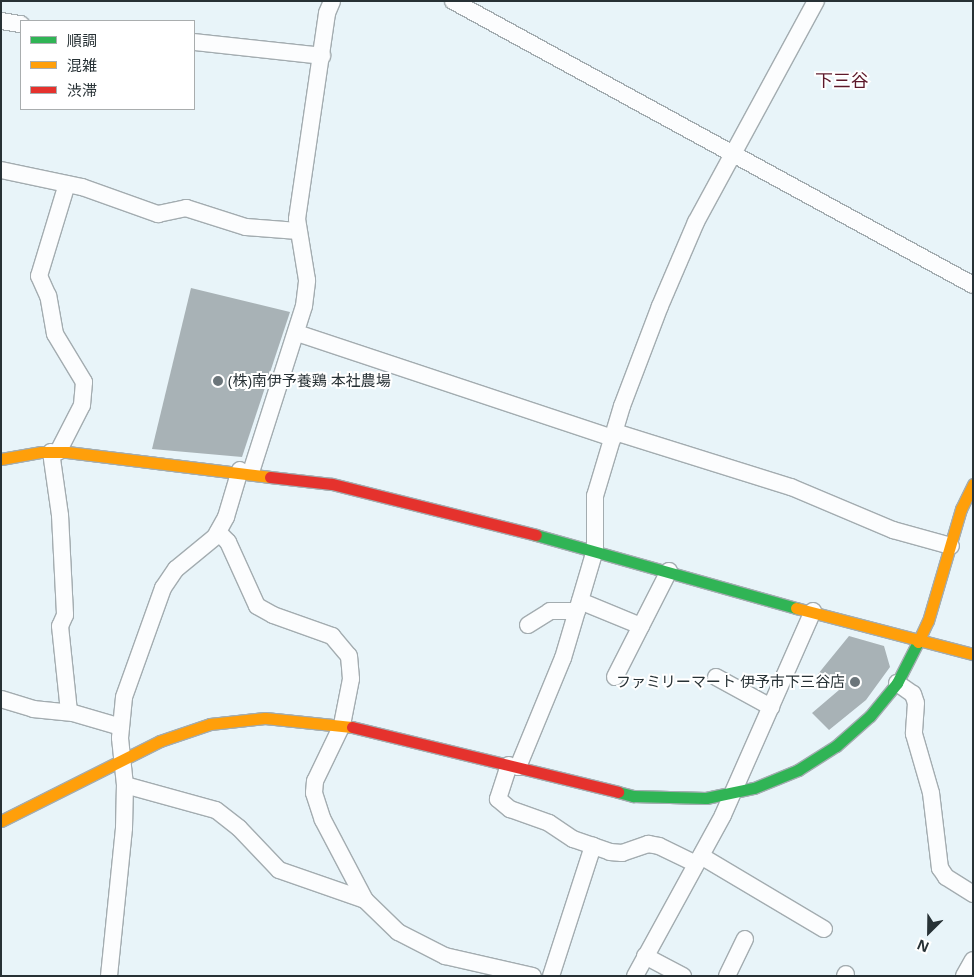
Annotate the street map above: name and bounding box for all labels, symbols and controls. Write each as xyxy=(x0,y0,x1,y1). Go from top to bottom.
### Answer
legend xyxy=(20,20,195,110)
text: 順調 xyxy=(67,30,97,50)
text: 混雑 xyxy=(67,55,97,75)
district label: 下三谷 xyxy=(815,69,869,91)
text: 渋滞 xyxy=(67,80,97,100)
place label: (株)南伊予養鶏 本社農場 xyxy=(228,372,391,390)
marker: (株)南伊予養鶏 本社農場 xyxy=(212,375,224,387)
place label: ファミリーマート 伊予市下三谷店 xyxy=(616,673,845,691)
marker: ファミリーマート 伊予市下三谷店 xyxy=(849,676,861,688)
north arrow xyxy=(904,907,954,957)
text: N xyxy=(914,935,932,957)

